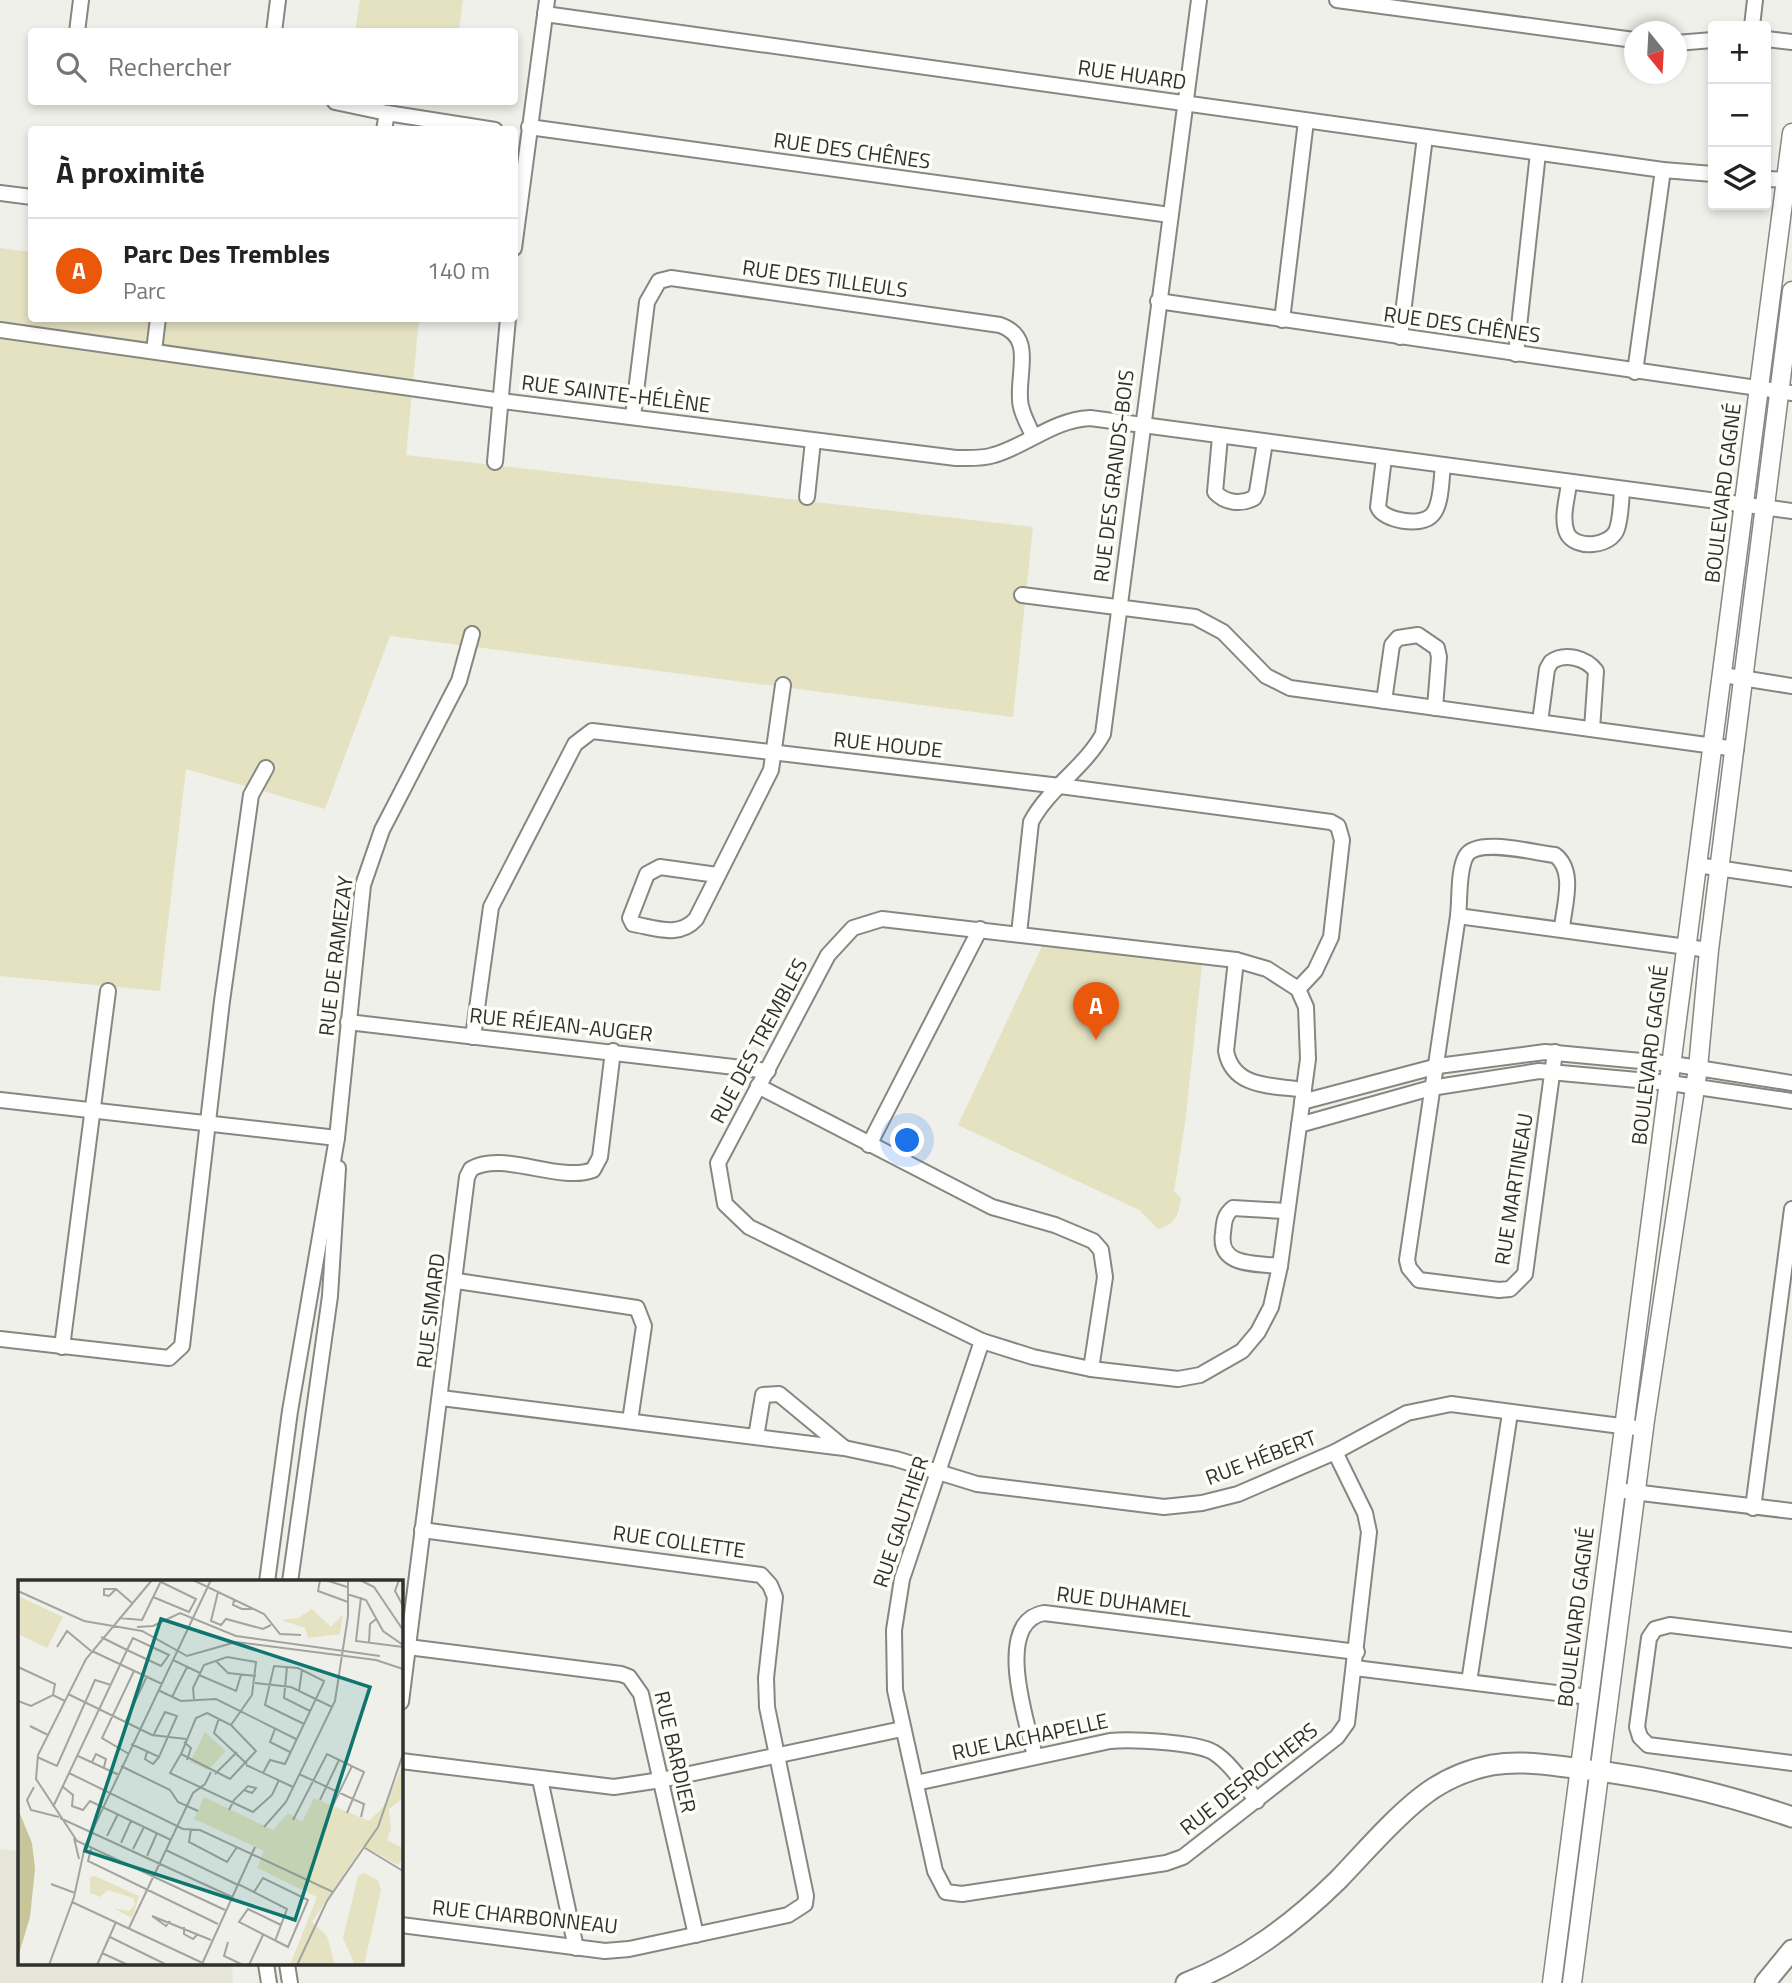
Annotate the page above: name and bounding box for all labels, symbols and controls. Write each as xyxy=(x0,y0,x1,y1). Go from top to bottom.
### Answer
north arrow xyxy=(1624,21,1687,84)
map controls xyxy=(1708,21,1771,210)
button: + xyxy=(1708,21,1771,84)
search box xyxy=(28,28,518,105)
text: Rechercher xyxy=(108,47,232,86)
icon: search xyxy=(52,48,90,86)
street label: RUE HUARD xyxy=(1076,51,1188,97)
button: − xyxy=(1708,84,1771,147)
street label: RUE DES CHÊNES xyxy=(772,123,933,177)
button: layers xyxy=(1708,147,1771,210)
text: À proximité xyxy=(56,149,205,195)
text: Parc Des Trembles xyxy=(123,234,330,273)
street label: RUE DES TILLEULS xyxy=(740,251,910,305)
text: A xyxy=(72,253,86,288)
text: 140 m xyxy=(427,253,490,288)
text: Parc xyxy=(123,273,166,308)
street label: RUE DES CHÊNES xyxy=(1382,297,1543,351)
street label: RUE SAINTE-HÉLÈNE xyxy=(520,366,713,420)
street label: RUE DES GRANDS-BOIS xyxy=(1084,368,1142,584)
street label: BOULEVARD GAGNÉ xyxy=(1695,401,1749,585)
street label: RUE HOUDE xyxy=(832,722,944,766)
street label: RUE DE RAMEZAY xyxy=(309,873,361,1038)
street label: RUE DES TREMBLES xyxy=(701,952,815,1129)
street label: BOULEVARD GAGNÉ xyxy=(1622,963,1676,1147)
pin: A xyxy=(1073,982,1119,1040)
street label: RUE RÉJEAN-AUGER xyxy=(468,998,654,1050)
street label: RUE MARTINEAU xyxy=(1485,1111,1541,1267)
your location xyxy=(890,1123,924,1157)
street label: RUE SIMARD xyxy=(407,1251,453,1370)
street label: RUE HÉBERT xyxy=(1200,1421,1321,1493)
street label: RUE GAUTHIER xyxy=(864,1452,936,1592)
street label: RUE COLLETTE xyxy=(611,1516,747,1566)
street label: BOULEVARD GAGNÉ xyxy=(1548,1525,1602,1709)
street label: RUE DUHAMEL xyxy=(1055,1577,1193,1625)
inset map xyxy=(18,1580,402,1966)
street label: RUE BARDIER xyxy=(646,1688,706,1816)
street label: RUE LACHAPELLE xyxy=(949,1704,1111,1768)
street label: RUE DESROCHERS xyxy=(1173,1714,1324,1842)
street label: RUE CHARBONNEAU xyxy=(431,1890,619,1942)

